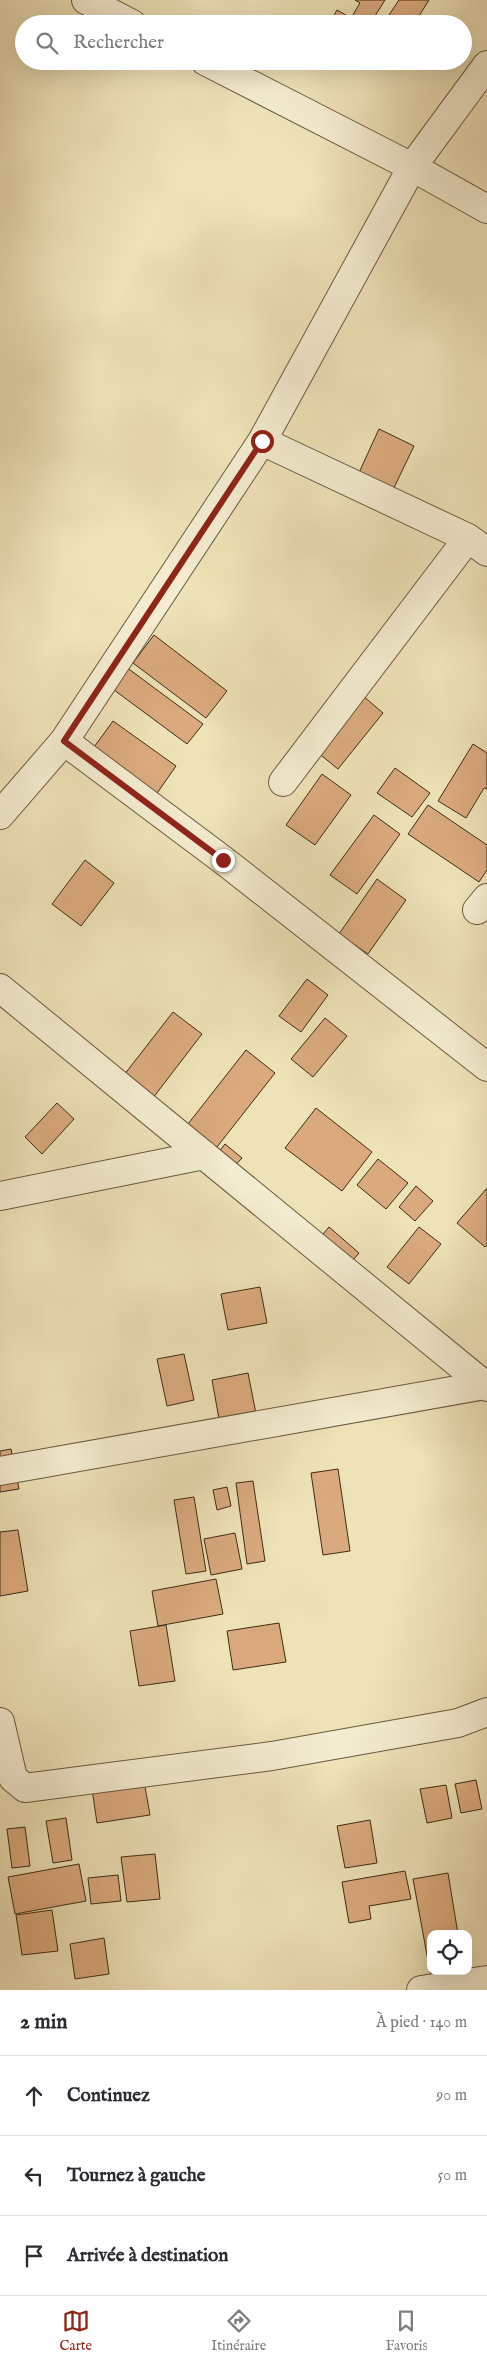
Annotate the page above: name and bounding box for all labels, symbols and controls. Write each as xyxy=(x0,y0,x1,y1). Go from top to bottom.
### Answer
search box xyxy=(15,15,472,70)
icon: search xyxy=(33,29,61,57)
text: Rechercher xyxy=(73,31,164,55)
route start xyxy=(251,430,274,453)
route end xyxy=(212,849,235,872)
map controls xyxy=(427,1930,472,1975)
button: locate xyxy=(427,1930,472,1975)
text: 2 min xyxy=(20,2009,67,2036)
text: À pied · 140 m xyxy=(376,2013,467,2033)
icon: ahead xyxy=(20,2082,48,2110)
text: Continuez xyxy=(67,2084,150,2108)
text: 90 m xyxy=(436,2086,467,2106)
icon: left xyxy=(20,2162,48,2190)
text: Tournez à gauche xyxy=(67,2164,206,2188)
text: 50 m xyxy=(438,2166,467,2186)
icon: arrive xyxy=(20,2242,48,2270)
text: Arrivée à destination xyxy=(67,2244,228,2268)
tab: Carte xyxy=(60,2307,92,2355)
tab: Itinéraire xyxy=(211,2307,266,2355)
tab: Favoris xyxy=(385,2307,427,2355)

